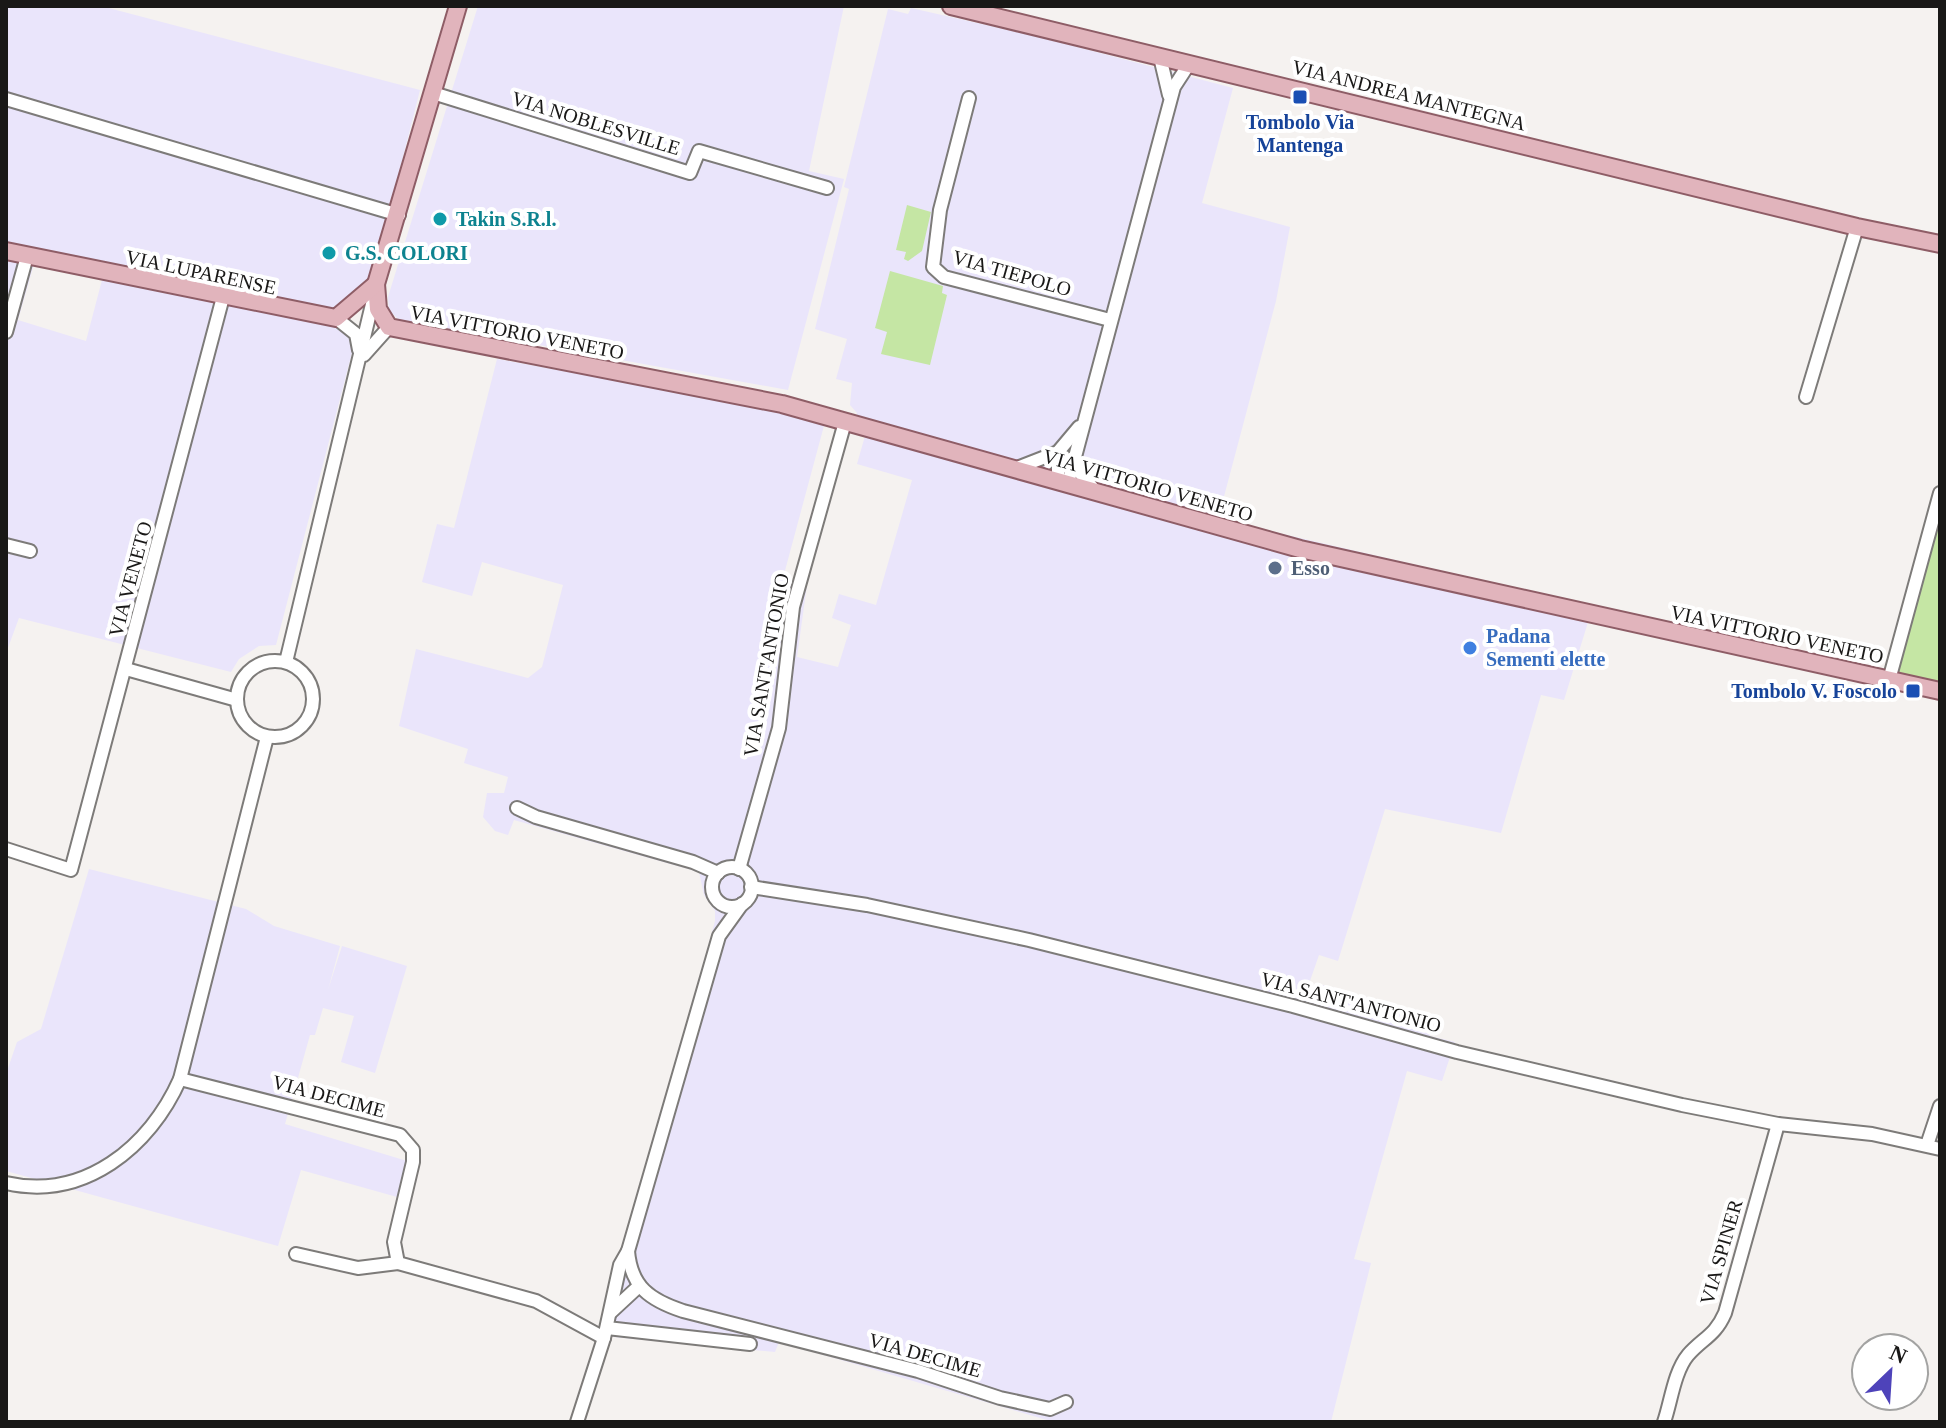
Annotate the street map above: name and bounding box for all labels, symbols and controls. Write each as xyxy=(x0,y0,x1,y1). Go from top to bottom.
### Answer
street label: VIA ANDREA MANTEGNA xyxy=(1290,55,1529,135)
street label: VIA NOBLESVILLE xyxy=(509,87,683,159)
marker: Tombolo Via Mantenga xyxy=(1291,88,1309,106)
place label: Tombolo Via Mantenga xyxy=(1246,111,1354,157)
place label: Takin S.R.l. xyxy=(456,208,556,230)
marker: Takin S.R.l. xyxy=(431,210,449,228)
place label: G.S. COLORI xyxy=(345,242,468,264)
marker: G.S. COLORI xyxy=(320,244,338,262)
street label: VIA LUPARENSE xyxy=(124,245,278,299)
street label: VIA TIEPOLO xyxy=(950,246,1074,300)
street label: VIA VITTORIO VENETO xyxy=(408,300,626,364)
street label: VIA VITTORIO VENETO xyxy=(1040,444,1256,526)
street label: VIA VENETO xyxy=(104,519,156,639)
place label: Esso xyxy=(1291,557,1330,579)
marker: Esso xyxy=(1266,559,1284,577)
street label: VIA SANT'ANTONIO xyxy=(739,571,793,759)
street label: VIA VITTORIO VENETO xyxy=(1668,601,1886,667)
place label: Padana Sementi elette xyxy=(1486,625,1606,670)
marker: Padana Sementi elette xyxy=(1461,639,1479,657)
place label: Tombolo V. Foscolo xyxy=(1731,680,1897,702)
marker: Tombolo V. Foscolo xyxy=(1904,682,1922,700)
street label: VIA SANT'ANTONIO xyxy=(1258,967,1444,1037)
street label: VIA DECIME xyxy=(270,1070,388,1122)
street label: VIA SPINER xyxy=(1695,1196,1747,1307)
street label: VIA DECIME xyxy=(866,1328,984,1382)
north arrow xyxy=(1850,1332,1930,1412)
text: N xyxy=(1886,1340,1911,1369)

